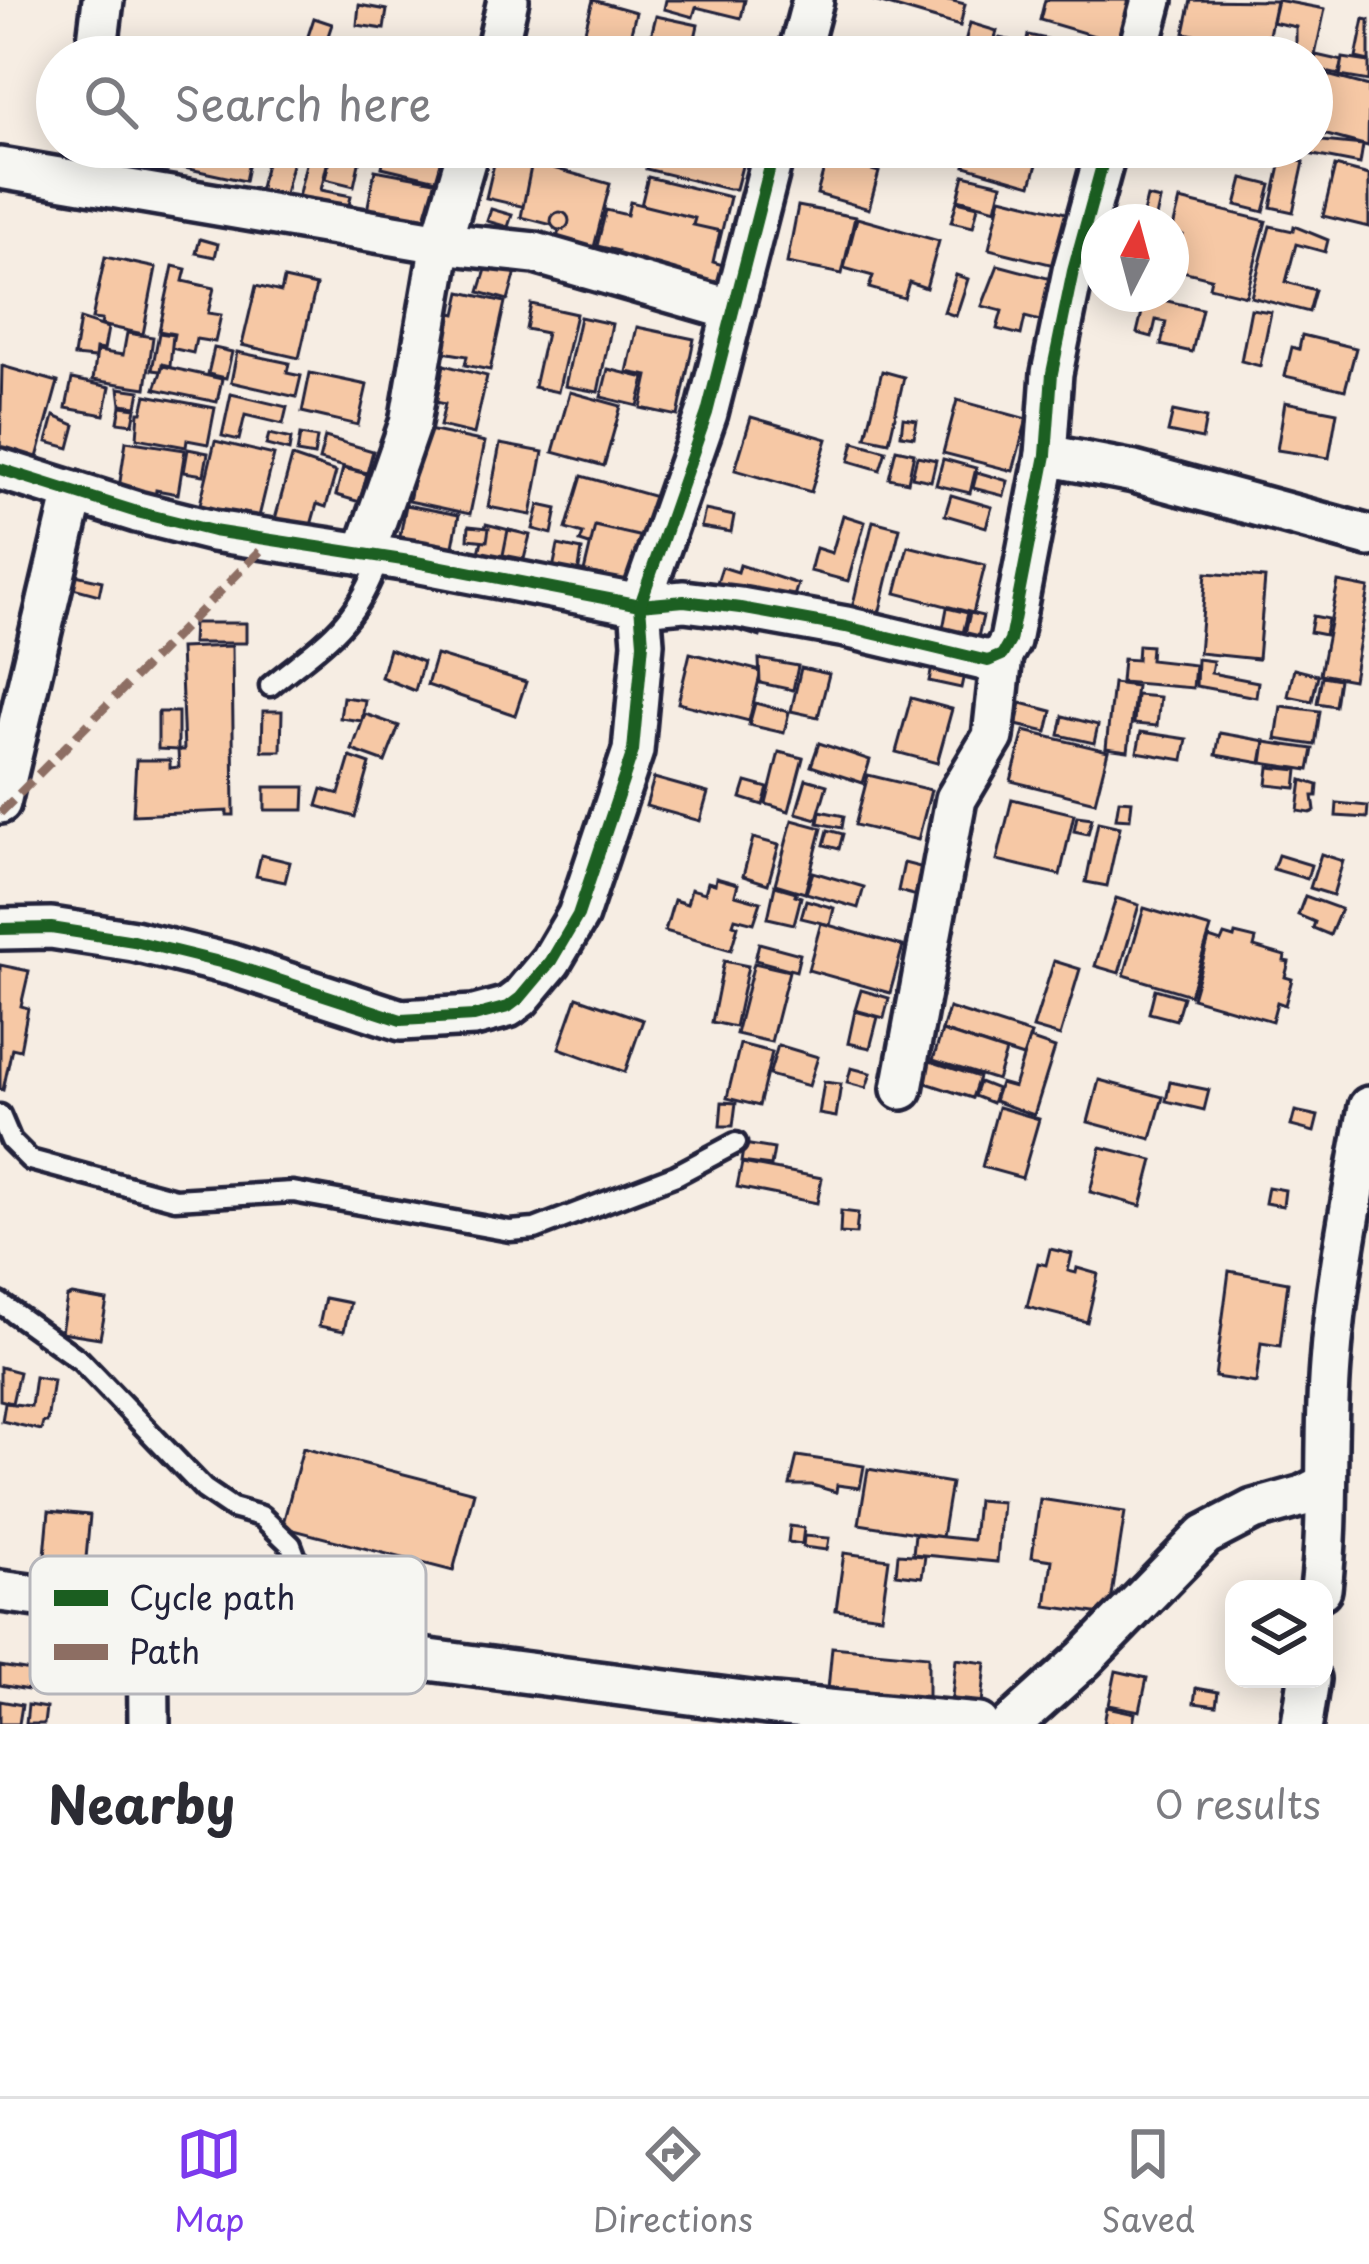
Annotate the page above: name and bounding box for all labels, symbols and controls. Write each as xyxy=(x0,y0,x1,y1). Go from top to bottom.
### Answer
search box xyxy=(36,36,1333,168)
text: Search here xyxy=(174,68,431,136)
icon: search xyxy=(78,69,144,135)
north arrow xyxy=(1081,204,1189,312)
legend xyxy=(30,1556,426,1694)
text: Cycle path xyxy=(129,1571,295,1621)
map controls xyxy=(1225,1580,1333,1688)
button: layers xyxy=(1225,1580,1333,1688)
text: Path xyxy=(129,1625,200,1675)
text: Nearby xyxy=(48,1764,235,1841)
text: 0 results xyxy=(1155,1773,1321,1832)
tab: Map xyxy=(174,2121,245,2243)
tab: Directions xyxy=(593,2121,753,2243)
tab: Saved xyxy=(1101,2121,1195,2243)

